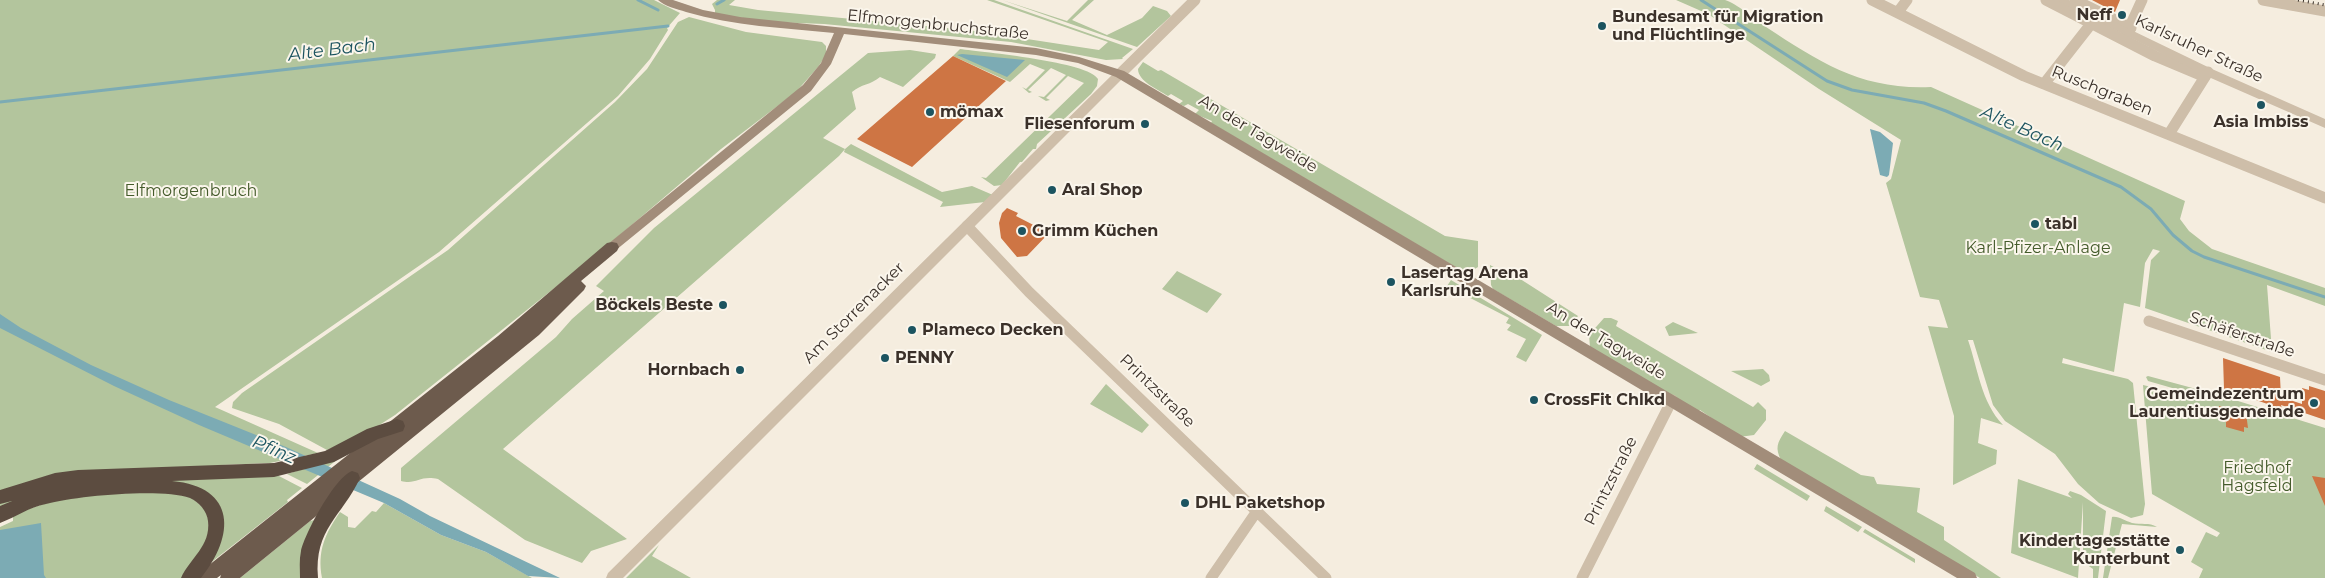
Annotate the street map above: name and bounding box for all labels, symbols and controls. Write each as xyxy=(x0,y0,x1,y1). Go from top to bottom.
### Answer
place label: Neff xyxy=(2076,5,2112,25)
street label: Elfmorgenbruchstraße xyxy=(846,6,1030,44)
place label: Bundesamt für Migration und Flüchtlinge xyxy=(1612,7,1824,45)
marker: Neff xyxy=(2116,9,2128,21)
street label: Karlsruher Straße xyxy=(2132,11,2266,87)
marker: Bundesamt für Migration und Flüchtlinge xyxy=(1596,20,1608,32)
water label: Alte Bach xyxy=(287,34,377,66)
street label: Ruschgraben xyxy=(2049,62,2155,120)
street label: An der Tagweide xyxy=(1195,91,1321,177)
marker: Asia Imbiss xyxy=(2255,99,2267,111)
water label: Alte Bach xyxy=(1977,101,2067,157)
place label: mömax xyxy=(940,102,1004,122)
marker: mömax xyxy=(924,106,936,118)
place label: Asia Imbiss xyxy=(2214,112,2308,132)
place label: Fliesenforum xyxy=(1024,114,1135,134)
marker: Fliesenforum xyxy=(1139,118,1151,130)
place label: Aral Shop xyxy=(1062,180,1143,200)
park label: Elfmorgenbruch xyxy=(125,181,257,201)
marker: Aral Shop xyxy=(1046,184,1058,196)
place label: tabl xyxy=(2045,214,2077,234)
marker: tabl xyxy=(2029,218,2041,230)
place label: Grimm Küchen xyxy=(1032,221,1158,241)
marker: Grimm Küchen xyxy=(1016,225,1028,237)
park label: Karl-Pfizer-Anlage xyxy=(1965,238,2111,258)
street label: Am Storrenacker xyxy=(799,258,909,368)
place label: Lasertag Arena Karlsruhe xyxy=(1401,263,1529,301)
marker: Lasertag Arena Karlsruhe xyxy=(1385,276,1397,288)
place label: Böckels Beste xyxy=(595,295,713,315)
street label: An der Tagweide xyxy=(1543,298,1669,384)
marker: Böckels Beste xyxy=(717,299,729,311)
street label: Schäferstraße xyxy=(2187,308,2297,362)
place label: Plameco Decken xyxy=(922,320,1064,340)
marker: Plameco Decken xyxy=(906,324,918,336)
place label: PENNY xyxy=(895,348,954,368)
street label: Printzstraße xyxy=(1115,350,1199,432)
marker: PENNY xyxy=(879,352,891,364)
place label: Hornbach xyxy=(647,360,730,380)
marker: Hornbach xyxy=(734,364,746,376)
place label: Gemeindezentrum Laurentiusgemeinde xyxy=(2129,384,2304,422)
place label: CrossFit Chlkd xyxy=(1544,390,1665,410)
marker: CrossFit Chlkd xyxy=(1528,394,1540,406)
marker: Gemeindezentrum Laurentiusgemeinde xyxy=(2308,397,2320,409)
water label: Pfinz xyxy=(249,431,299,469)
street label: Printzstraße xyxy=(1580,433,1642,529)
park label: Friedhof Hagsfeld xyxy=(2221,458,2293,496)
place label: DHL Paketshop xyxy=(1195,493,1325,513)
marker: DHL Paketshop xyxy=(1179,497,1191,509)
place label: Kindertagesstätte Kunterbunt xyxy=(2019,531,2170,569)
marker: Kindertagesstätte Kunterbunt xyxy=(2174,544,2186,556)

